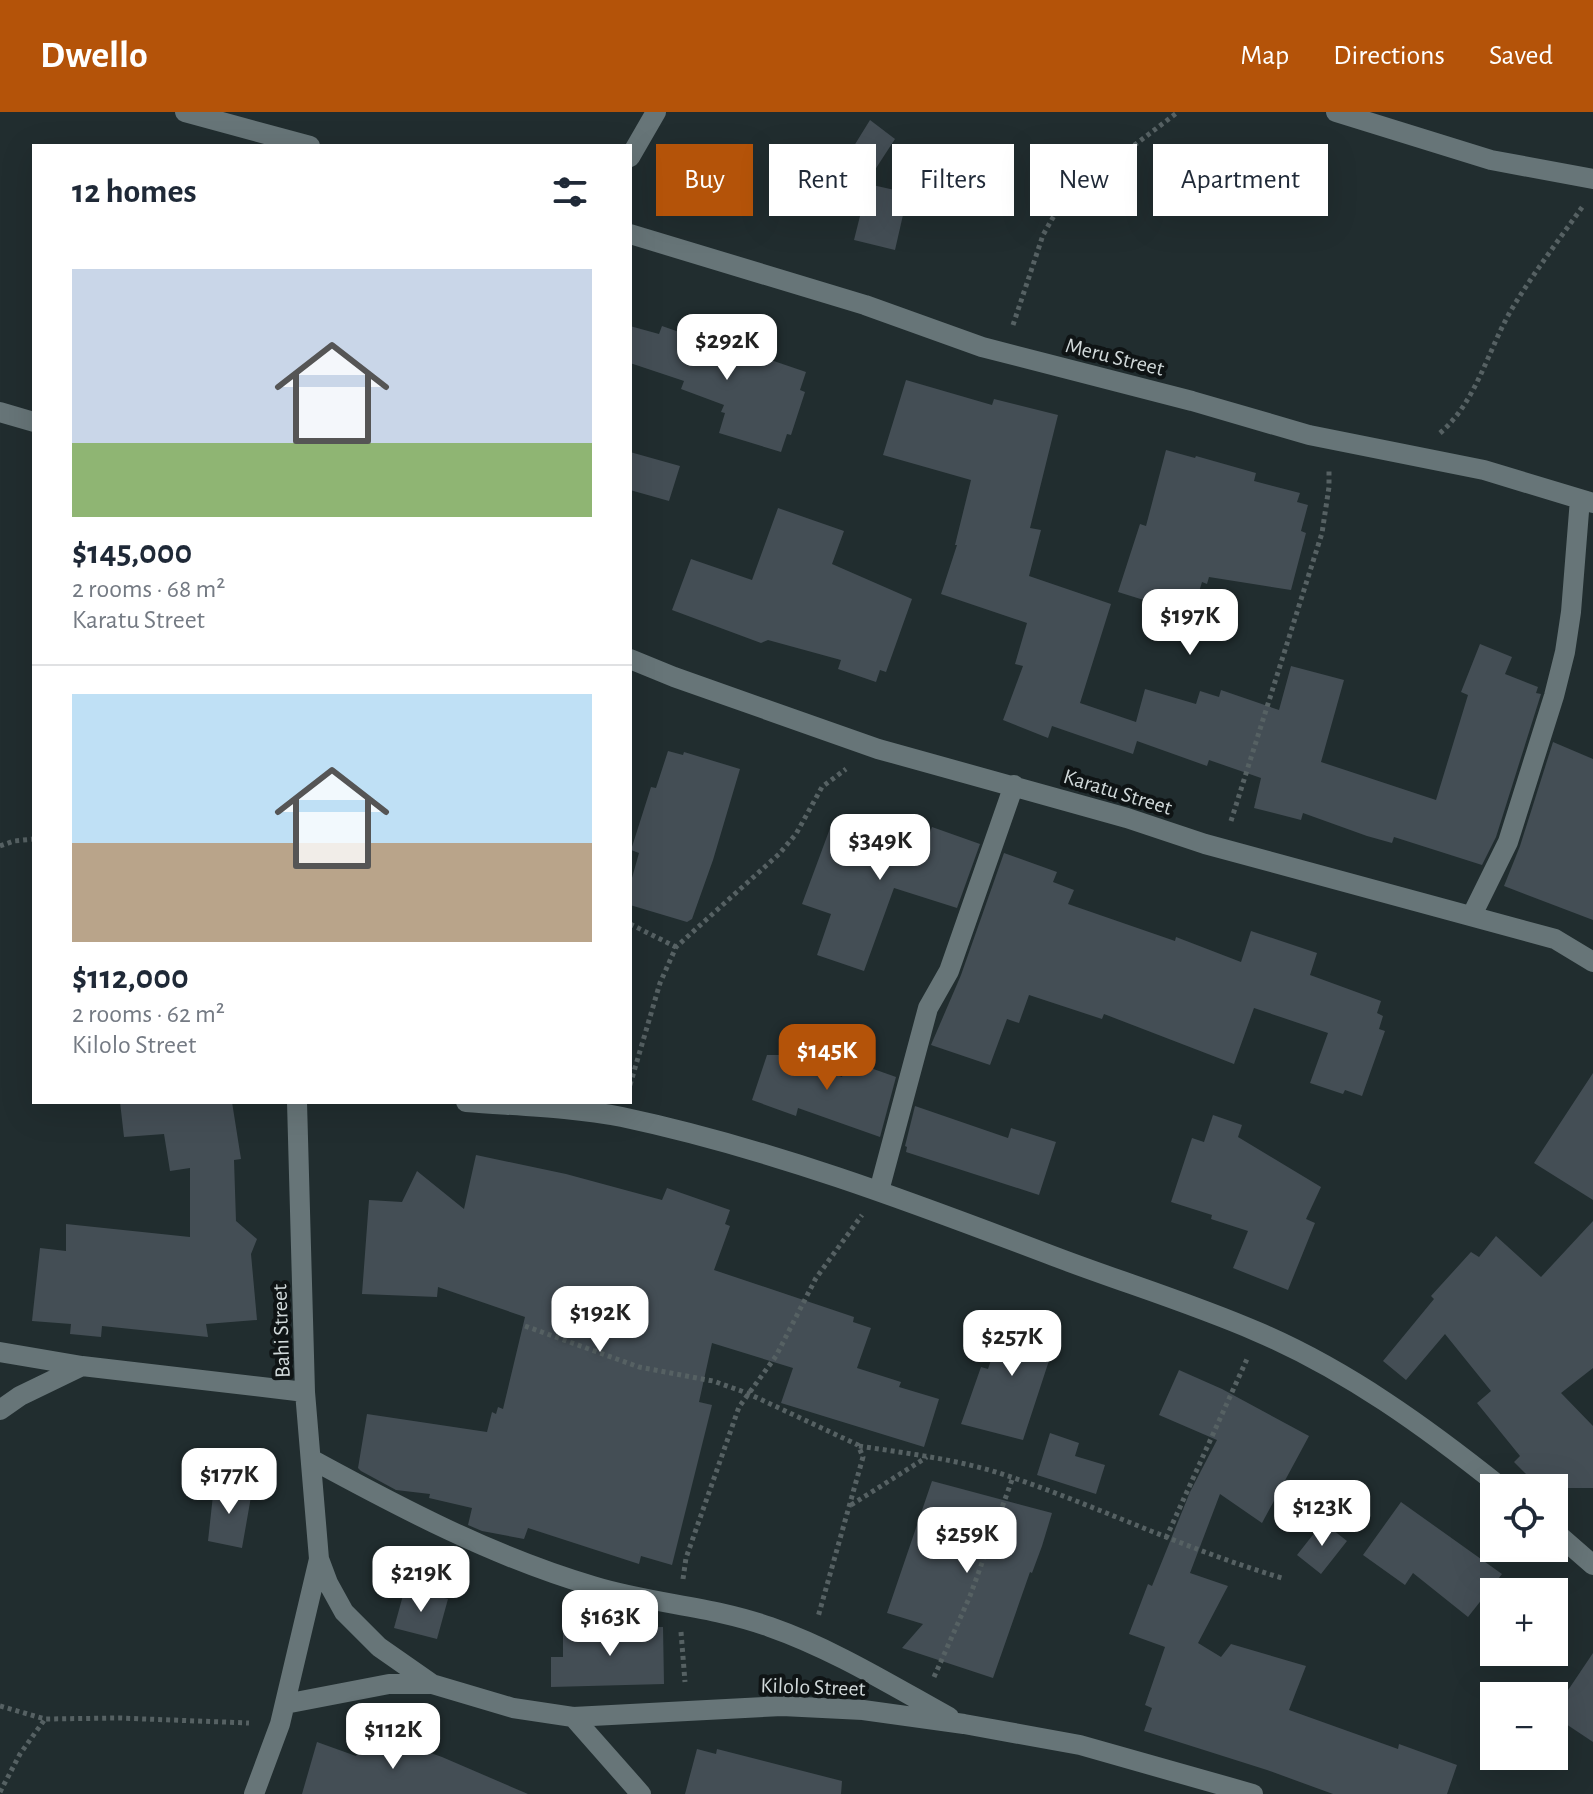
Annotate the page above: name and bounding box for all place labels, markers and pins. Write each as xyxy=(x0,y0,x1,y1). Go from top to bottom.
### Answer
pin: $292K xyxy=(671,314,783,382)
pin: $197K xyxy=(1134,589,1246,657)
pin: $349K xyxy=(824,814,936,882)
pin: $145K xyxy=(771,1024,883,1092)
pin: $192K xyxy=(544,1286,656,1354)
pin: $257K xyxy=(956,1310,1068,1378)
pin: $177K xyxy=(173,1448,285,1516)
pin: $123K xyxy=(1266,1480,1378,1548)
pin: $259K xyxy=(911,1507,1023,1575)
pin: $219K xyxy=(365,1546,477,1614)
pin: $163K xyxy=(554,1590,666,1658)
pin: $112K xyxy=(337,1703,449,1771)

